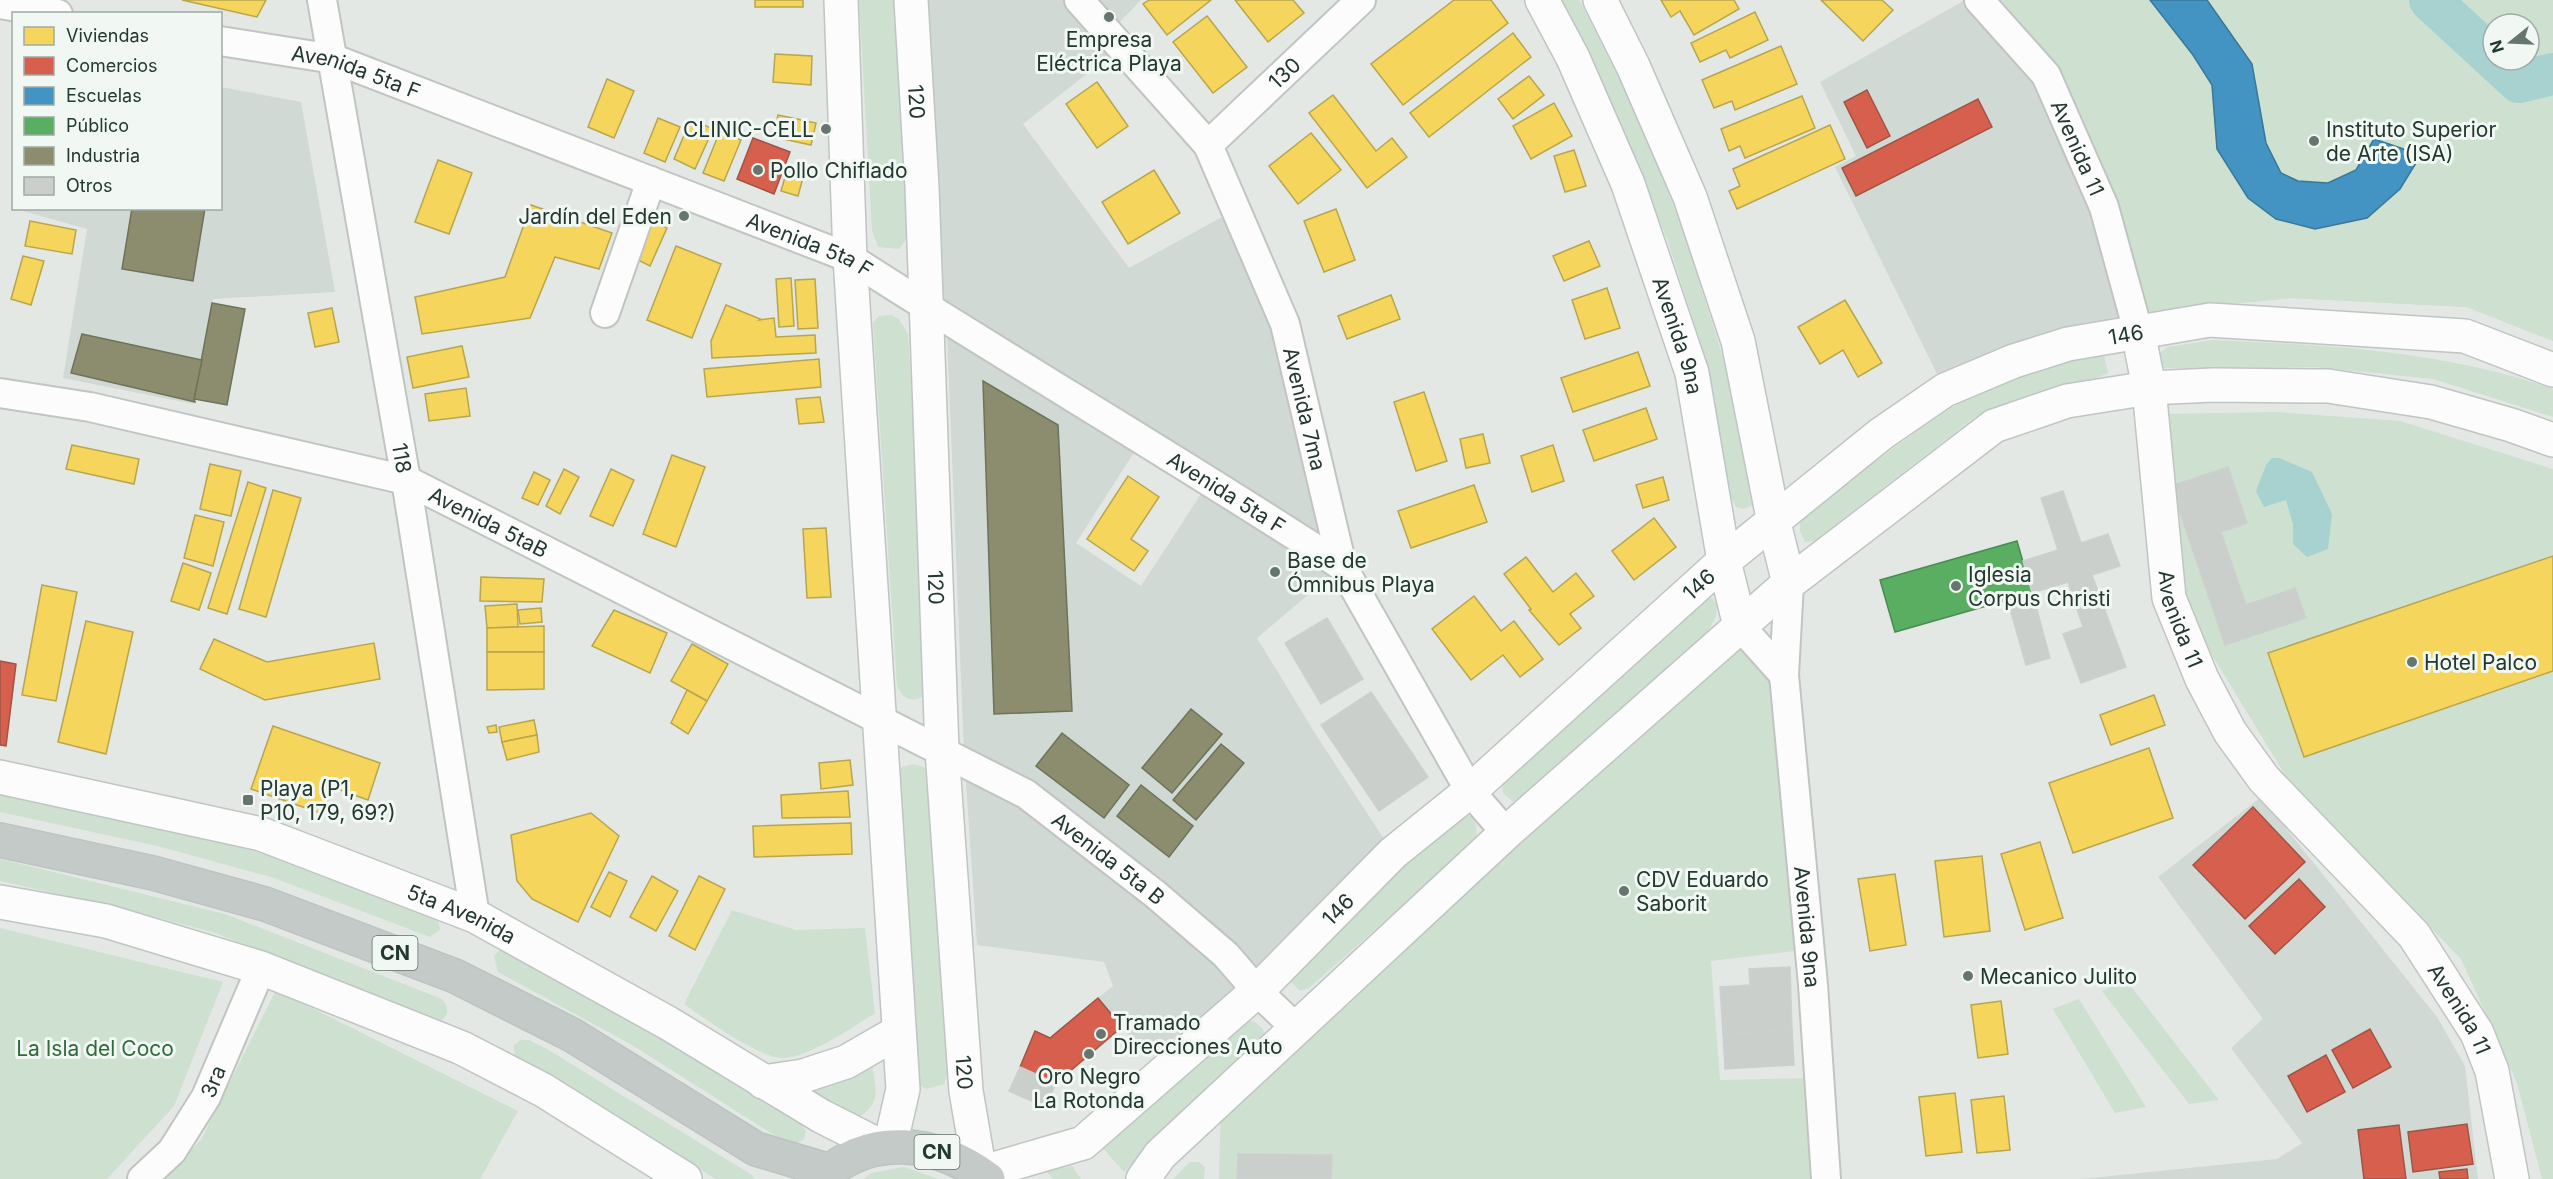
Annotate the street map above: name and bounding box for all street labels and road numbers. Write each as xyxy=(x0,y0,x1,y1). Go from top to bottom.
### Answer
street label: Avenida 5ta F xyxy=(290,40,424,104)
street label: 130 xyxy=(1263,52,1305,94)
street label: 120 xyxy=(903,84,930,120)
street label: Avenida 11 xyxy=(2046,96,2110,199)
street label: Avenida 5ta F xyxy=(743,207,878,282)
street label: Avenida 9na xyxy=(1648,273,1708,396)
street label: 146 xyxy=(2106,319,2145,349)
street label: Avenida 7ma xyxy=(1278,345,1332,473)
street label: 118 xyxy=(387,441,417,475)
street label: Avenida 5ta F xyxy=(1163,446,1290,539)
street label: Avenida 5taB xyxy=(425,481,552,562)
street label: 146 xyxy=(1677,563,1720,605)
street label: Avenida 11 xyxy=(2154,569,2208,671)
street label: 120 xyxy=(923,570,949,605)
street label: Avenida 5ta B xyxy=(1047,807,1170,910)
street label: Avenida 9na xyxy=(1789,865,1826,989)
street label: 5ta Avenida xyxy=(404,879,520,949)
street label: 146 xyxy=(1316,888,1359,930)
road number: CN xyxy=(372,936,418,970)
street label: Avenida 11 xyxy=(2423,959,2497,1058)
street label: 120 xyxy=(951,1054,978,1091)
street label: 3ra xyxy=(195,1061,231,1101)
road number: CN xyxy=(914,1135,960,1169)

